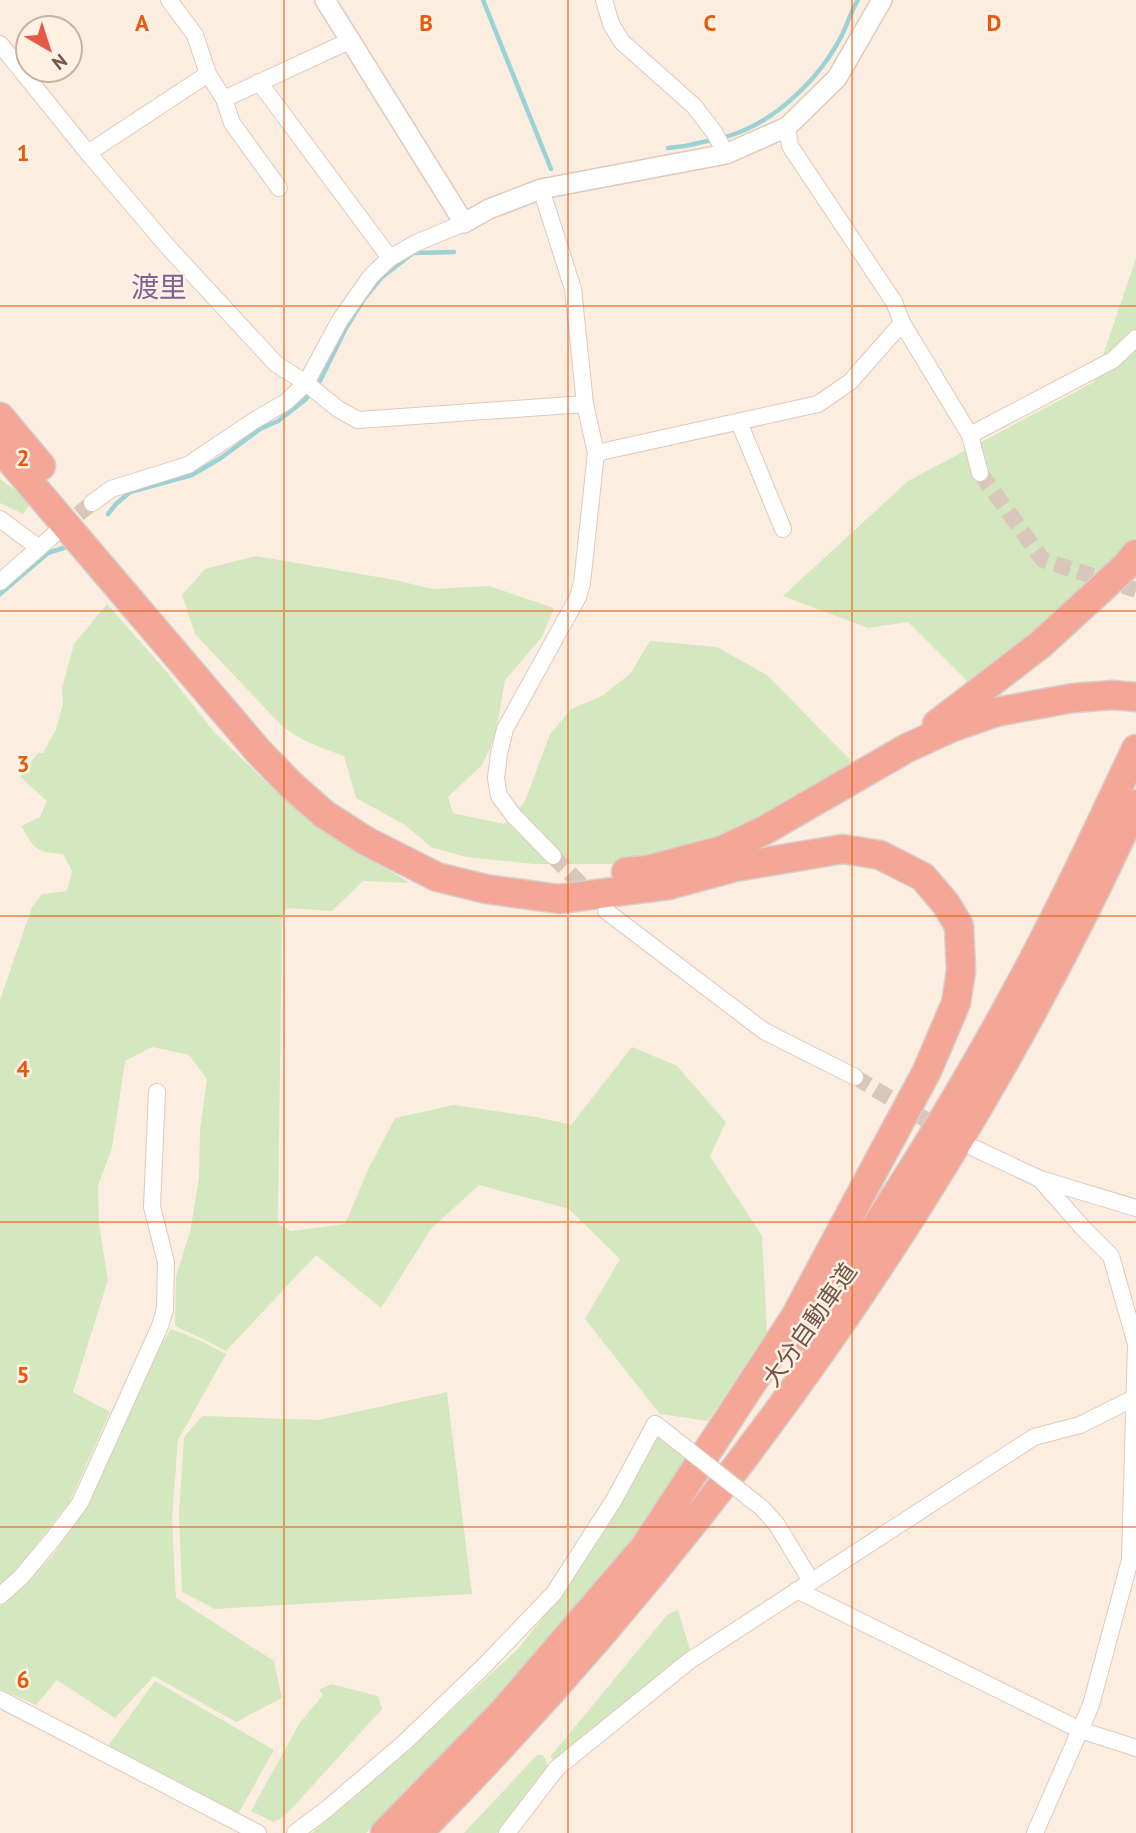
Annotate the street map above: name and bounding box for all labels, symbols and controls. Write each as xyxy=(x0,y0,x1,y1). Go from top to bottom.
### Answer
text: A xyxy=(135,8,149,37)
text: B xyxy=(419,8,433,37)
text: C xyxy=(704,8,717,37)
text: D xyxy=(987,8,1001,37)
north arrow xyxy=(14,14,84,84)
text: N xyxy=(47,49,72,75)
text: 1 xyxy=(16,138,30,167)
district label: 渡里 xyxy=(131,268,187,305)
text: 2 xyxy=(16,443,30,472)
text: 3 xyxy=(16,749,30,778)
text: 4 xyxy=(16,1054,30,1083)
street label: 大分自動車道 xyxy=(756,1257,864,1393)
text: 5 xyxy=(16,1360,30,1389)
text: 6 xyxy=(16,1665,30,1694)

